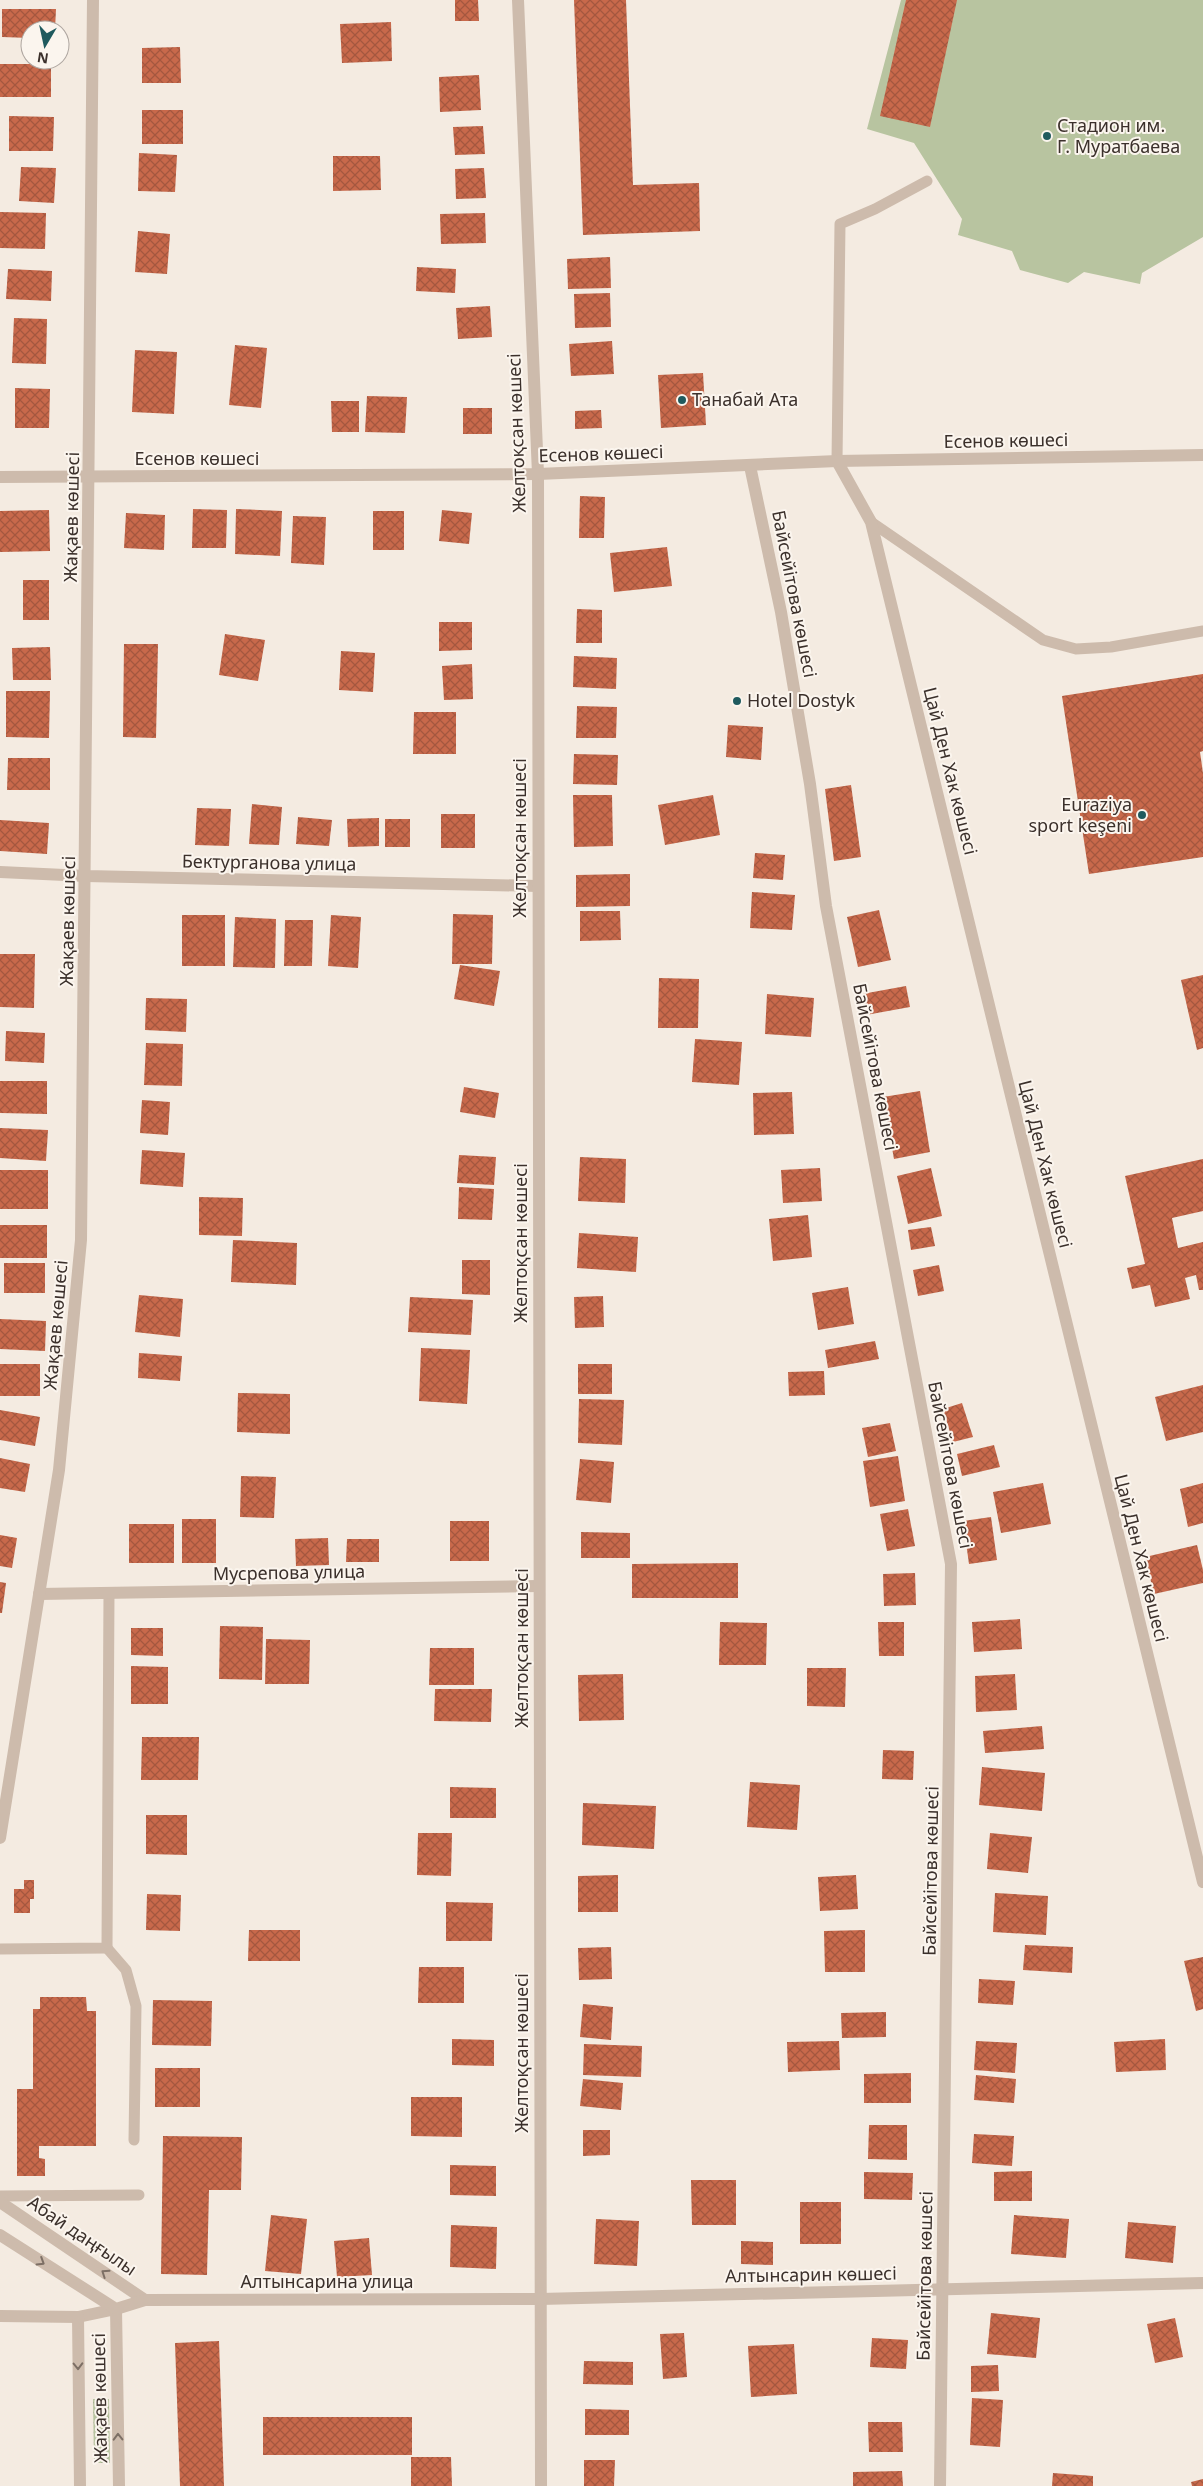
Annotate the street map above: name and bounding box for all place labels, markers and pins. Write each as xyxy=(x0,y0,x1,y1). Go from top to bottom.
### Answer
place label: Стадион им. Г. Муратбаева xyxy=(1057,113,1180,158)
marker: Стадион им. Г. Муратбаева xyxy=(1041,130,1053,142)
place label: Танабай Ата xyxy=(692,387,798,411)
marker: Танабай Ата xyxy=(676,394,688,406)
place label: Hotel Dostyk xyxy=(747,688,856,712)
marker: Hotel Dostyk xyxy=(731,695,743,707)
place label: Euraziya sport keşeni xyxy=(1029,792,1132,837)
marker: Euraziya sport keşeni xyxy=(1136,809,1148,821)

